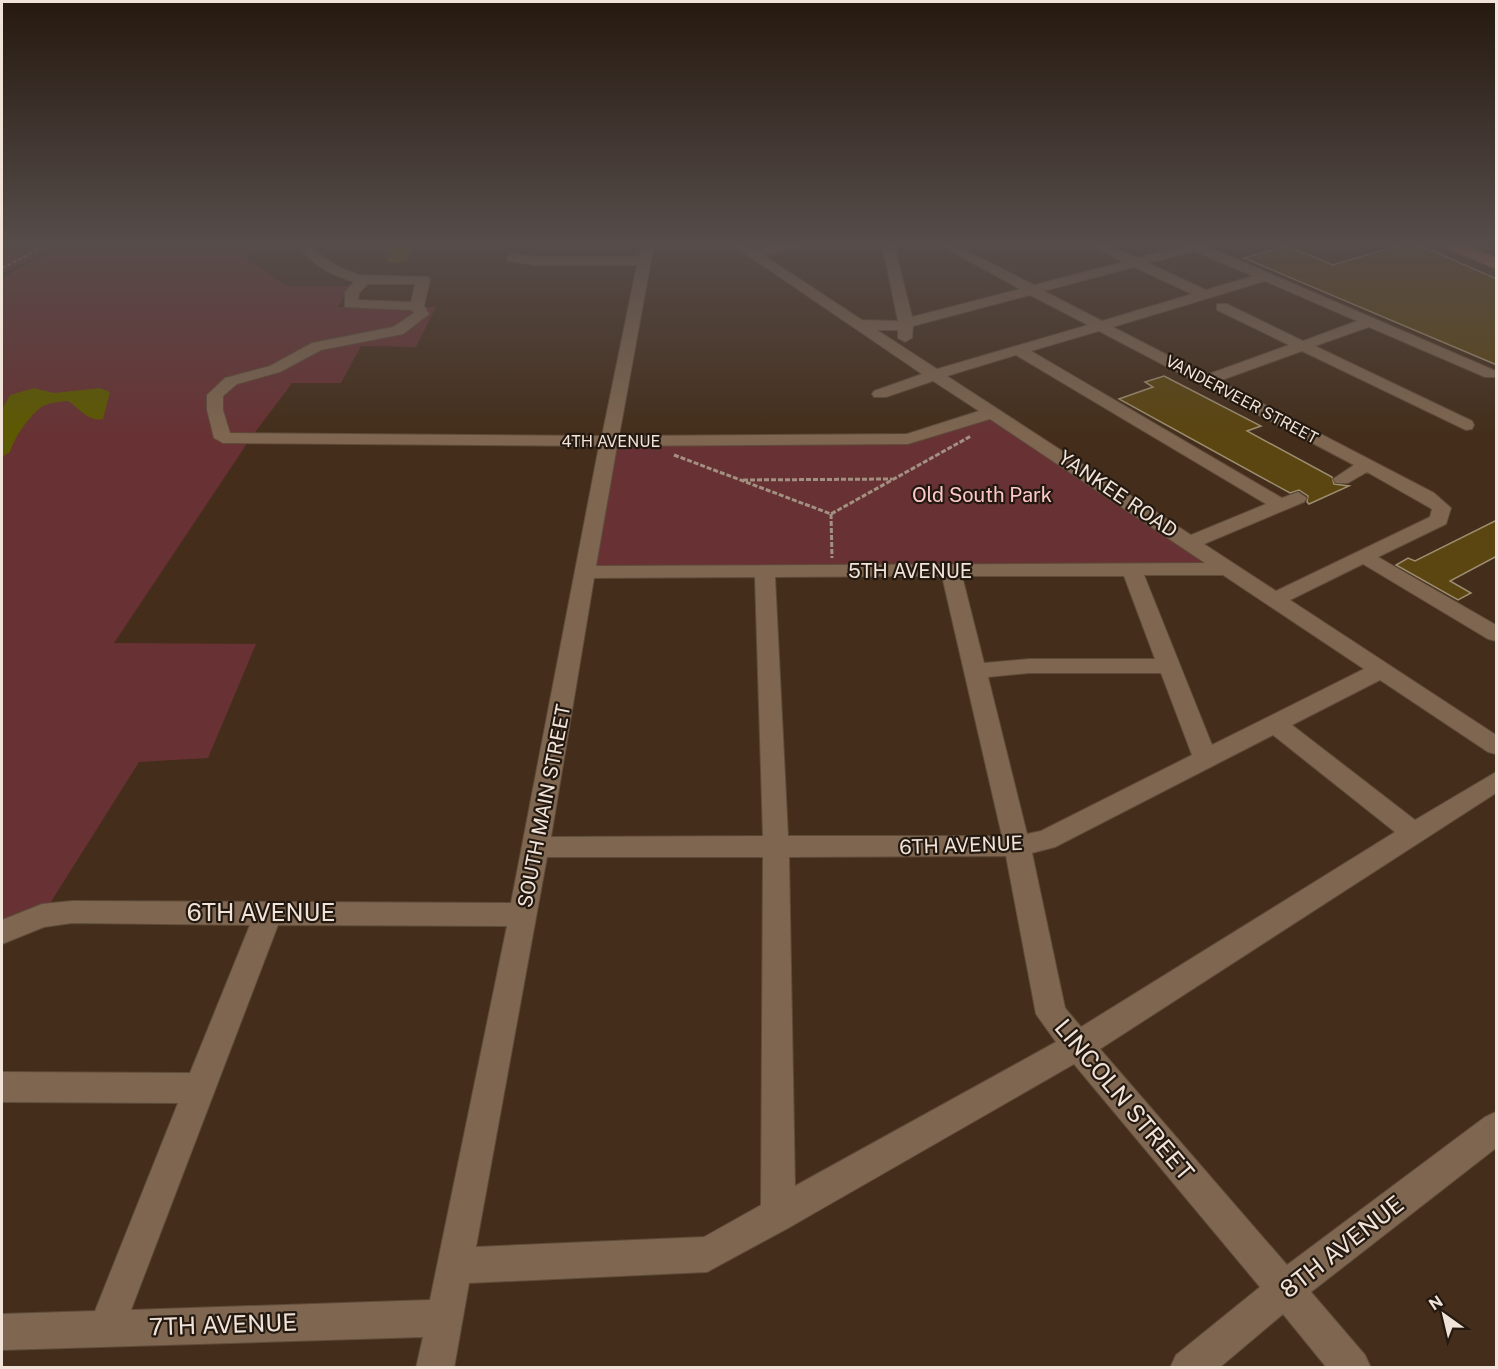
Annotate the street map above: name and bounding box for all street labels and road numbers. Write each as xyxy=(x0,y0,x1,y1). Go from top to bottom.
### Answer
street label: VANDERVEER STREET xyxy=(1162,351,1322,448)
street label: 4TH AVENUE xyxy=(562,432,660,451)
street label: YANKEE ROAD xyxy=(1054,445,1182,543)
street label: 5TH AVENUE xyxy=(848,559,972,583)
street label: SOUTH MAIN STREET xyxy=(512,702,576,910)
street label: 6TH AVENUE xyxy=(899,831,1023,859)
street label: 6TH AVENUE xyxy=(187,898,335,926)
street label: LINCOLN STREET xyxy=(1049,1013,1200,1186)
street label: 8TH AVENUE xyxy=(1274,1189,1409,1303)
street label: 7TH AVENUE xyxy=(148,1307,297,1341)

